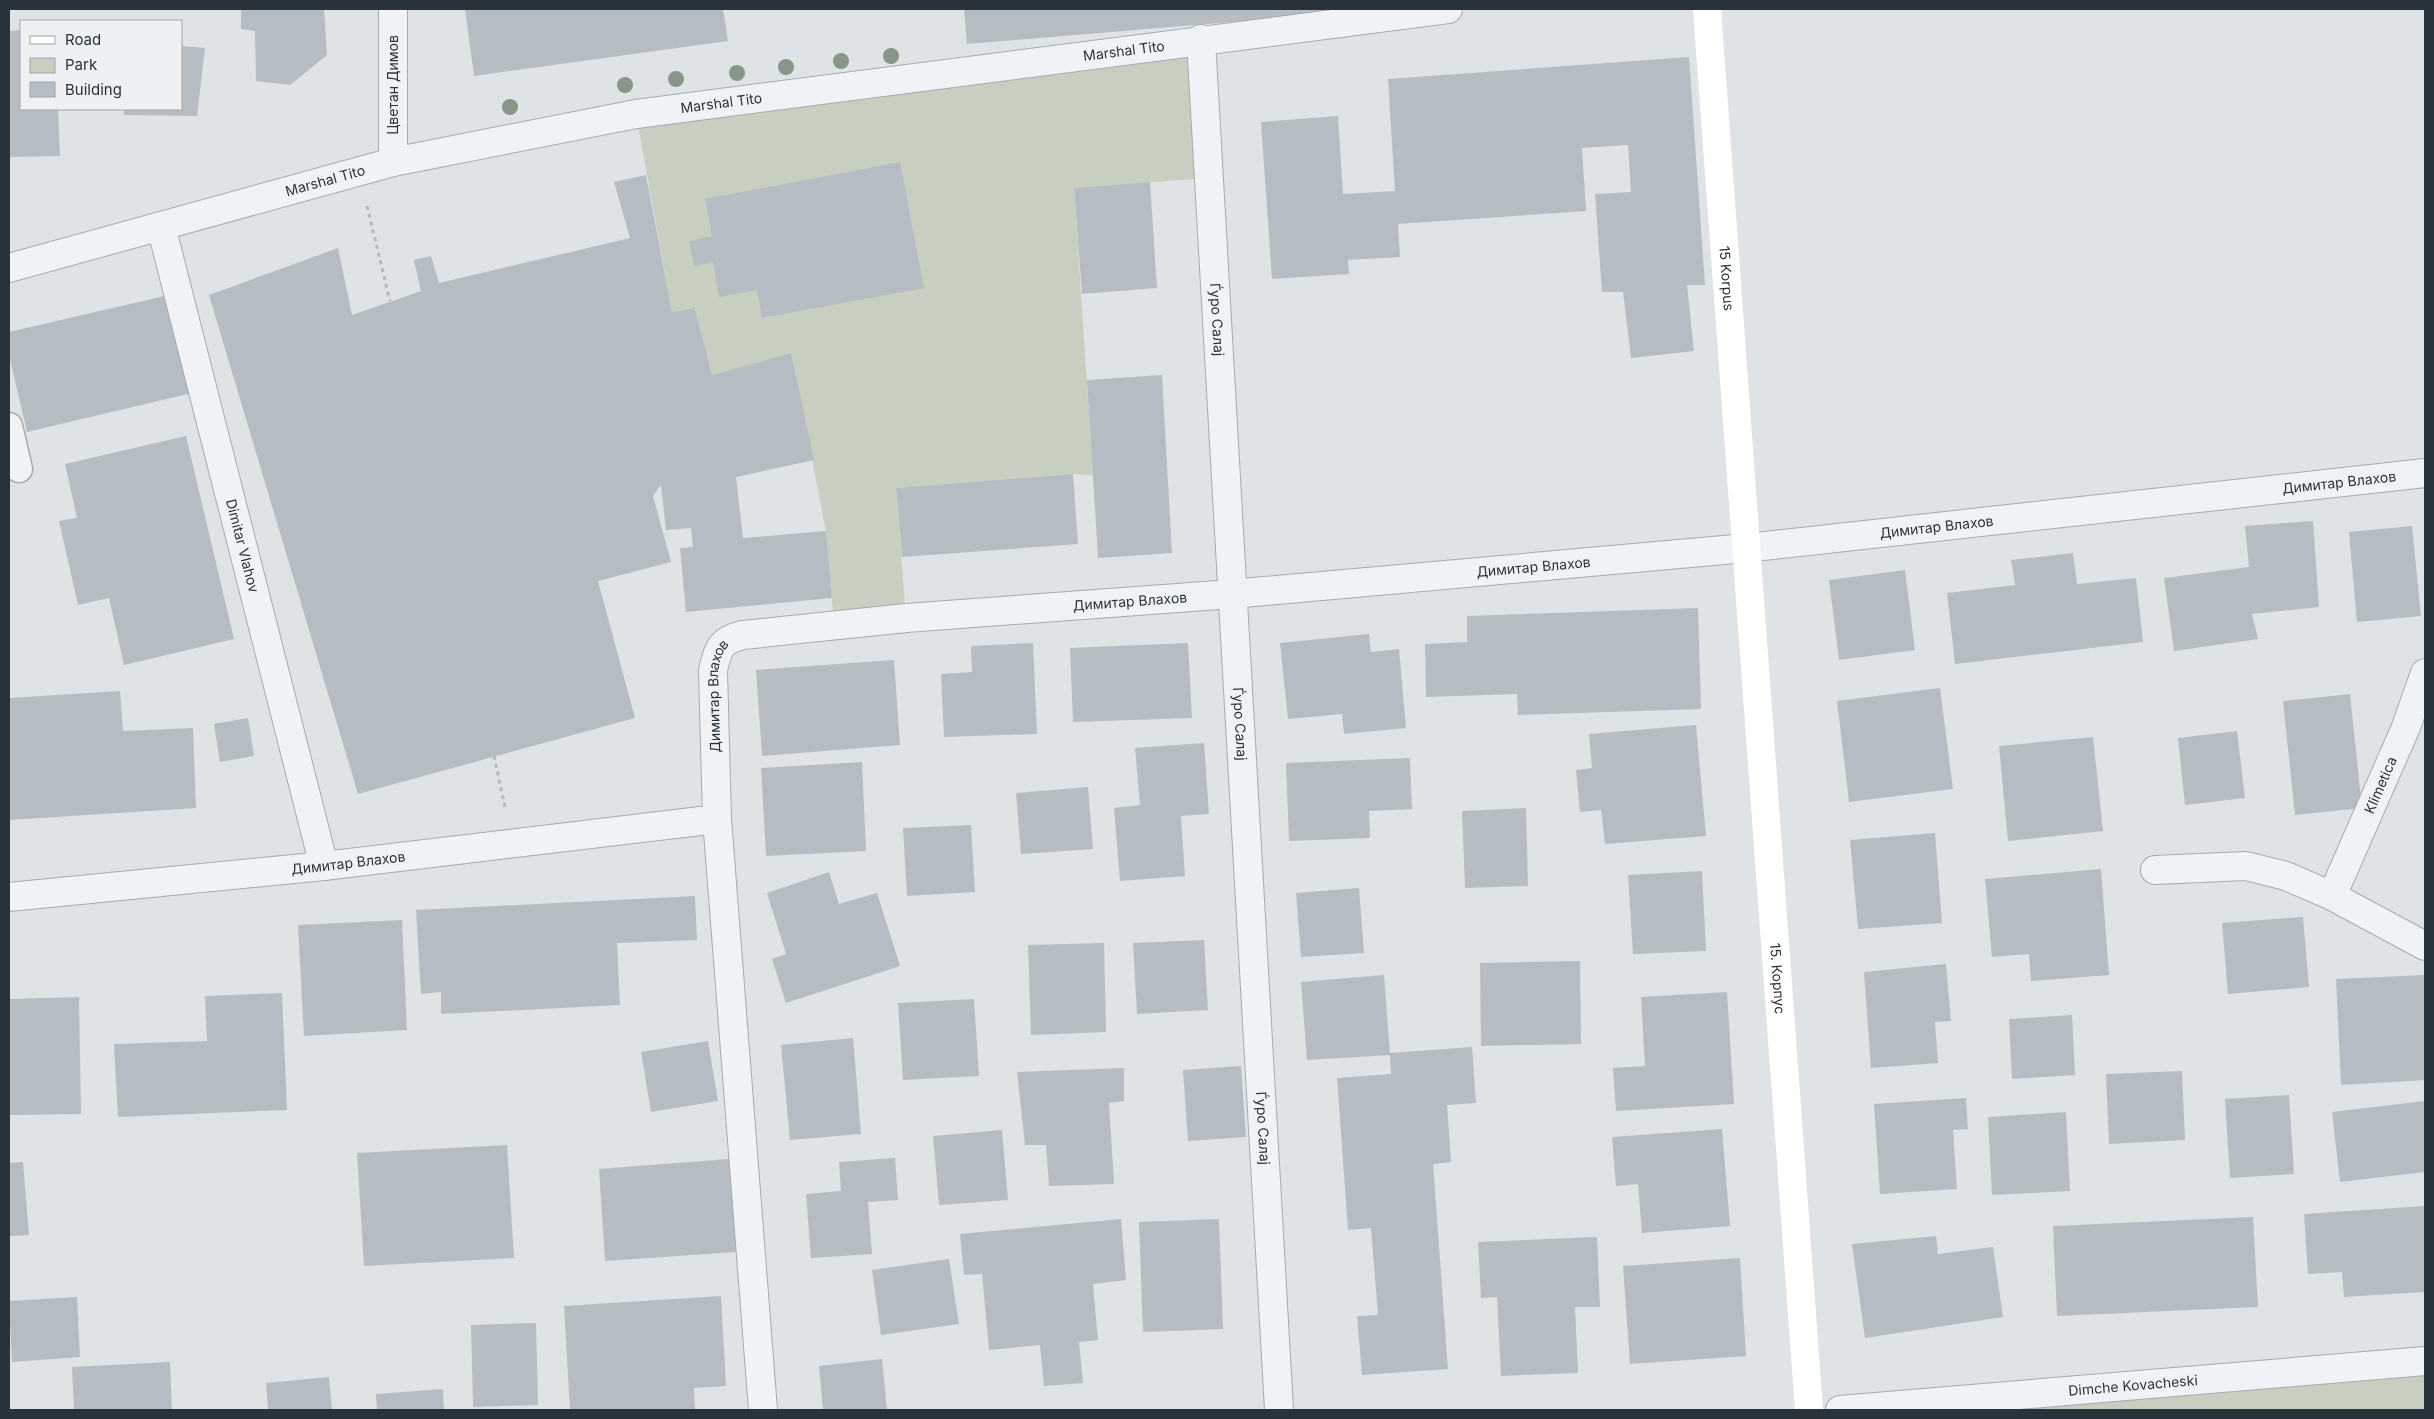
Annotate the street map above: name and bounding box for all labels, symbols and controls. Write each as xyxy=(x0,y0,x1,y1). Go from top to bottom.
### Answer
legend xyxy=(20,20,182,110)
text: Road xyxy=(65,30,101,49)
street label: Цветан Димов xyxy=(384,35,401,135)
street label: Marshal Tito xyxy=(1082,37,1166,64)
text: Park xyxy=(65,55,98,74)
text: Building xyxy=(65,80,122,99)
street label: Marshal Tito xyxy=(679,89,763,116)
street label: Marshal Tito xyxy=(283,161,367,199)
street label: 15 Korpus xyxy=(1716,245,1738,311)
street label: Ѓуро Салај xyxy=(1207,282,1228,357)
street label: Димитар Влахов xyxy=(2281,467,2397,497)
street label: Dimitar Vlahov xyxy=(223,497,263,594)
street label: Димитар Влахов xyxy=(1879,512,1994,541)
street label: Димитар Влахов xyxy=(1476,553,1591,580)
street label: Димитар Влахов xyxy=(1072,588,1188,614)
street label: Димитар Влахов xyxy=(704,635,732,753)
street label: Ѓуро Салај xyxy=(1230,687,1251,761)
street label: Klimetica xyxy=(2360,754,2400,816)
street label: Димитар Влахов xyxy=(290,847,406,877)
street label: 15. Корпус xyxy=(1767,942,1789,1015)
street label: Ѓуро Салај xyxy=(1253,1091,1274,1165)
street label: Dimche Kovacheski xyxy=(2068,1371,2198,1399)

